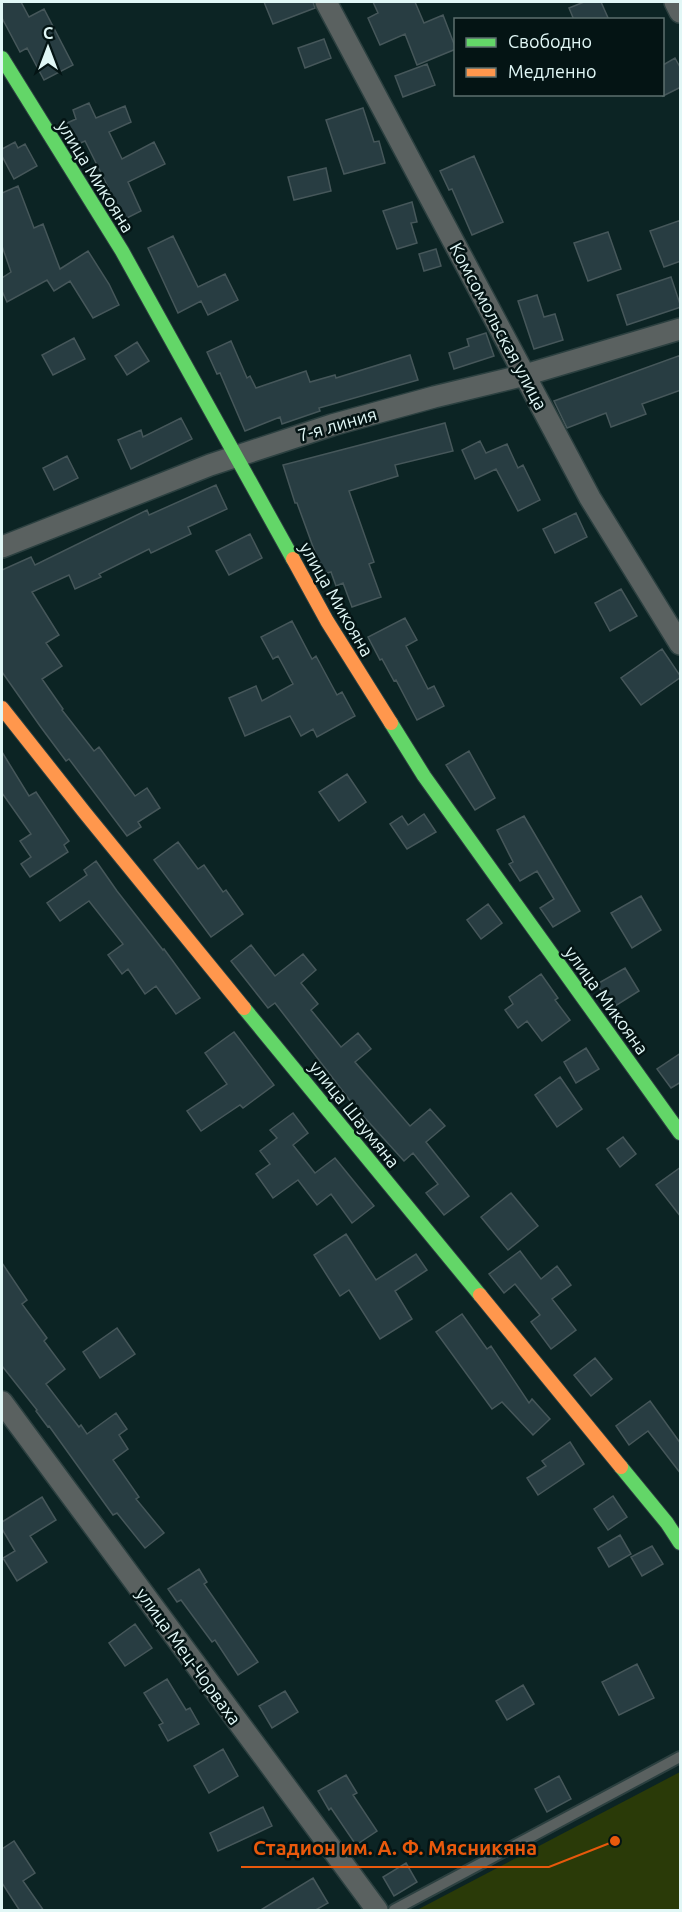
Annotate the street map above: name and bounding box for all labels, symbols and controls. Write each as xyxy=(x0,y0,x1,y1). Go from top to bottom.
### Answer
north arrow xyxy=(18,18,78,78)
legend xyxy=(454,18,664,96)
text: С xyxy=(43,24,53,42)
text: Свободно xyxy=(508,31,592,51)
text: Медленно xyxy=(508,61,597,81)
street label: улица Микояна xyxy=(53,116,139,236)
street label: Комсомольская улица xyxy=(446,239,552,413)
street label: 7-я линия xyxy=(295,403,379,445)
street label: улица Микояна xyxy=(296,538,378,660)
street label: улица Микояна xyxy=(561,942,653,1058)
street label: улица Шаумяна xyxy=(306,1057,404,1171)
street label: улица Мец-Чорваха xyxy=(133,1584,245,1728)
callout: Стадион им. А. Ф. Мясникяна xyxy=(241,1829,549,1867)
text: Стадион им. А. Ф. Мясникяна xyxy=(253,1836,537,1859)

